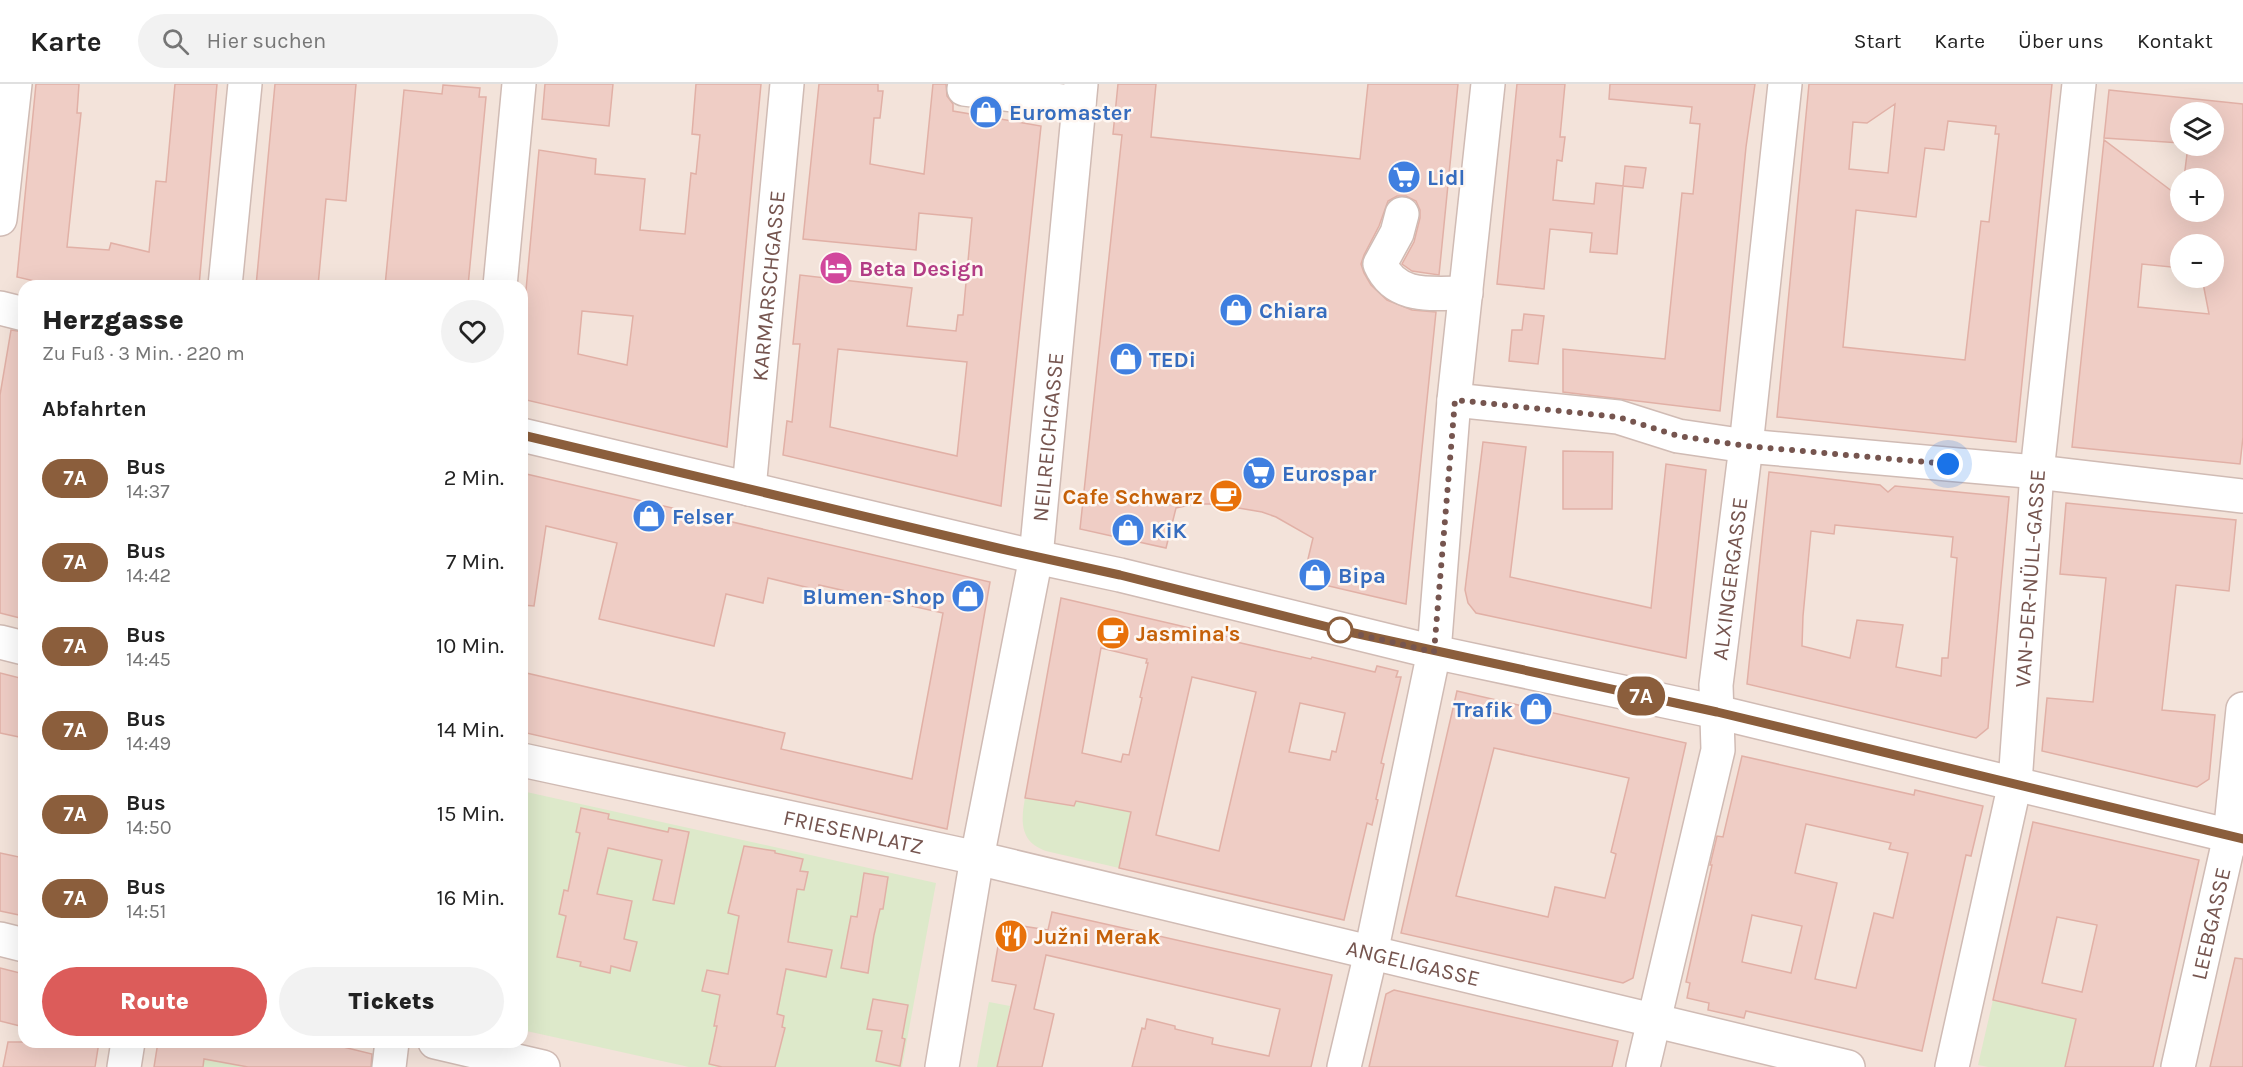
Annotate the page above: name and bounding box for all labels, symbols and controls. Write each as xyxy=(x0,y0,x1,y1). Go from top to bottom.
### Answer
search box xyxy=(138,14,558,68)
text: Karte xyxy=(30,25,102,58)
icon: search xyxy=(159,25,192,58)
text: Hier suchen xyxy=(207,28,326,54)
text: Start xyxy=(1854,29,1901,53)
text: Karte xyxy=(1934,29,1985,53)
text: Über uns xyxy=(2018,29,2104,53)
text: Kontakt xyxy=(2137,29,2213,53)
shop icon: Euromaster xyxy=(968,94,1004,130)
place label: Euromaster xyxy=(1009,100,1131,126)
map controls xyxy=(2170,102,2224,288)
button: layers xyxy=(2170,102,2224,156)
supermarket icon: Lidl xyxy=(1386,159,1422,195)
place label: Lidl xyxy=(1427,165,1465,191)
button: + xyxy=(2170,168,2224,222)
street label: KARMARSCHGASSE xyxy=(747,189,791,383)
button: − xyxy=(2170,234,2224,288)
hotel icon: Beta Design xyxy=(818,250,854,286)
place label: Beta Design xyxy=(859,256,984,282)
shop icon: Chiara xyxy=(1218,292,1254,328)
place label: Chiara xyxy=(1259,298,1328,324)
button: heart xyxy=(441,300,504,363)
text: Herzgasse xyxy=(42,303,184,336)
shop icon: TEDi xyxy=(1108,341,1144,377)
text: Zu Fuß · 3 Min. · 220 m xyxy=(42,342,245,365)
place label: TEDi xyxy=(1149,347,1196,373)
street label: NEILREICHGASSE xyxy=(1027,351,1069,523)
text: Abfahrten xyxy=(42,396,147,422)
your location xyxy=(1933,449,1963,479)
text: Bus xyxy=(126,454,166,480)
supermarket icon: Eurospar xyxy=(1241,455,1277,491)
place label: Eurospar xyxy=(1282,461,1377,487)
text: 2 Min. xyxy=(444,465,504,491)
text: 7A xyxy=(63,466,87,490)
street label: VAN-DER-NÜLL-GASSE xyxy=(2010,469,2051,688)
cafe icon: Cafe Schwarz xyxy=(1208,478,1244,514)
text: 14:37 xyxy=(126,480,170,503)
place label: Cafe Schwarz xyxy=(1062,484,1203,510)
street label: ALXINGERGASSE xyxy=(1707,496,1753,662)
shop icon: Felser xyxy=(631,498,667,534)
place label: Felser xyxy=(672,504,734,530)
shop icon: KiK xyxy=(1110,512,1146,548)
place label: KiK xyxy=(1151,518,1188,544)
text: Bus xyxy=(126,538,166,564)
text: 7 Min. xyxy=(446,549,504,575)
text: 7A xyxy=(63,550,87,574)
shop icon: Bipa xyxy=(1297,557,1333,593)
place label: Bipa xyxy=(1338,563,1386,589)
text: 14:42 xyxy=(126,564,171,587)
shop icon: Blumen-Shop xyxy=(950,578,986,614)
place label: Blumen-Shop xyxy=(802,584,945,610)
cafe icon: Jasmina's xyxy=(1095,615,1131,651)
unlabelled marker xyxy=(1327,617,1353,643)
place label: Jasmina's xyxy=(1136,621,1240,647)
text: Bus xyxy=(126,622,166,648)
text: 10 Min. xyxy=(436,633,504,659)
text: 7A xyxy=(63,634,87,658)
text: 14:45 xyxy=(126,648,171,671)
line badge: 7A xyxy=(1614,676,1668,716)
text: 7A xyxy=(1629,684,1653,708)
shop icon: Trafik xyxy=(1518,691,1554,727)
place label: Trafik xyxy=(1453,697,1513,723)
text: Bus xyxy=(126,706,166,732)
text: 14 Min. xyxy=(437,717,504,743)
text: 7A xyxy=(63,718,87,742)
text: 14:49 xyxy=(126,732,171,755)
text: Bus xyxy=(126,790,166,816)
text: 15 Min. xyxy=(437,801,504,827)
text: 7A xyxy=(63,802,87,826)
street label: FRIESENPLATZ xyxy=(781,805,926,860)
text: 14:50 xyxy=(126,816,172,839)
street label: LEEBGASSE xyxy=(2186,865,2237,983)
text: Bus xyxy=(126,874,166,900)
text: 16 Min. xyxy=(437,885,504,911)
text: 7A xyxy=(63,886,87,910)
text: 14:51 xyxy=(126,900,166,923)
restaurant icon: Južni Merak xyxy=(993,918,1029,954)
place label: Južni Merak xyxy=(1034,924,1160,950)
street label: ANGELIGASSE xyxy=(1344,935,1482,992)
button: Route xyxy=(42,967,267,1036)
button: Tickets xyxy=(279,967,504,1036)

